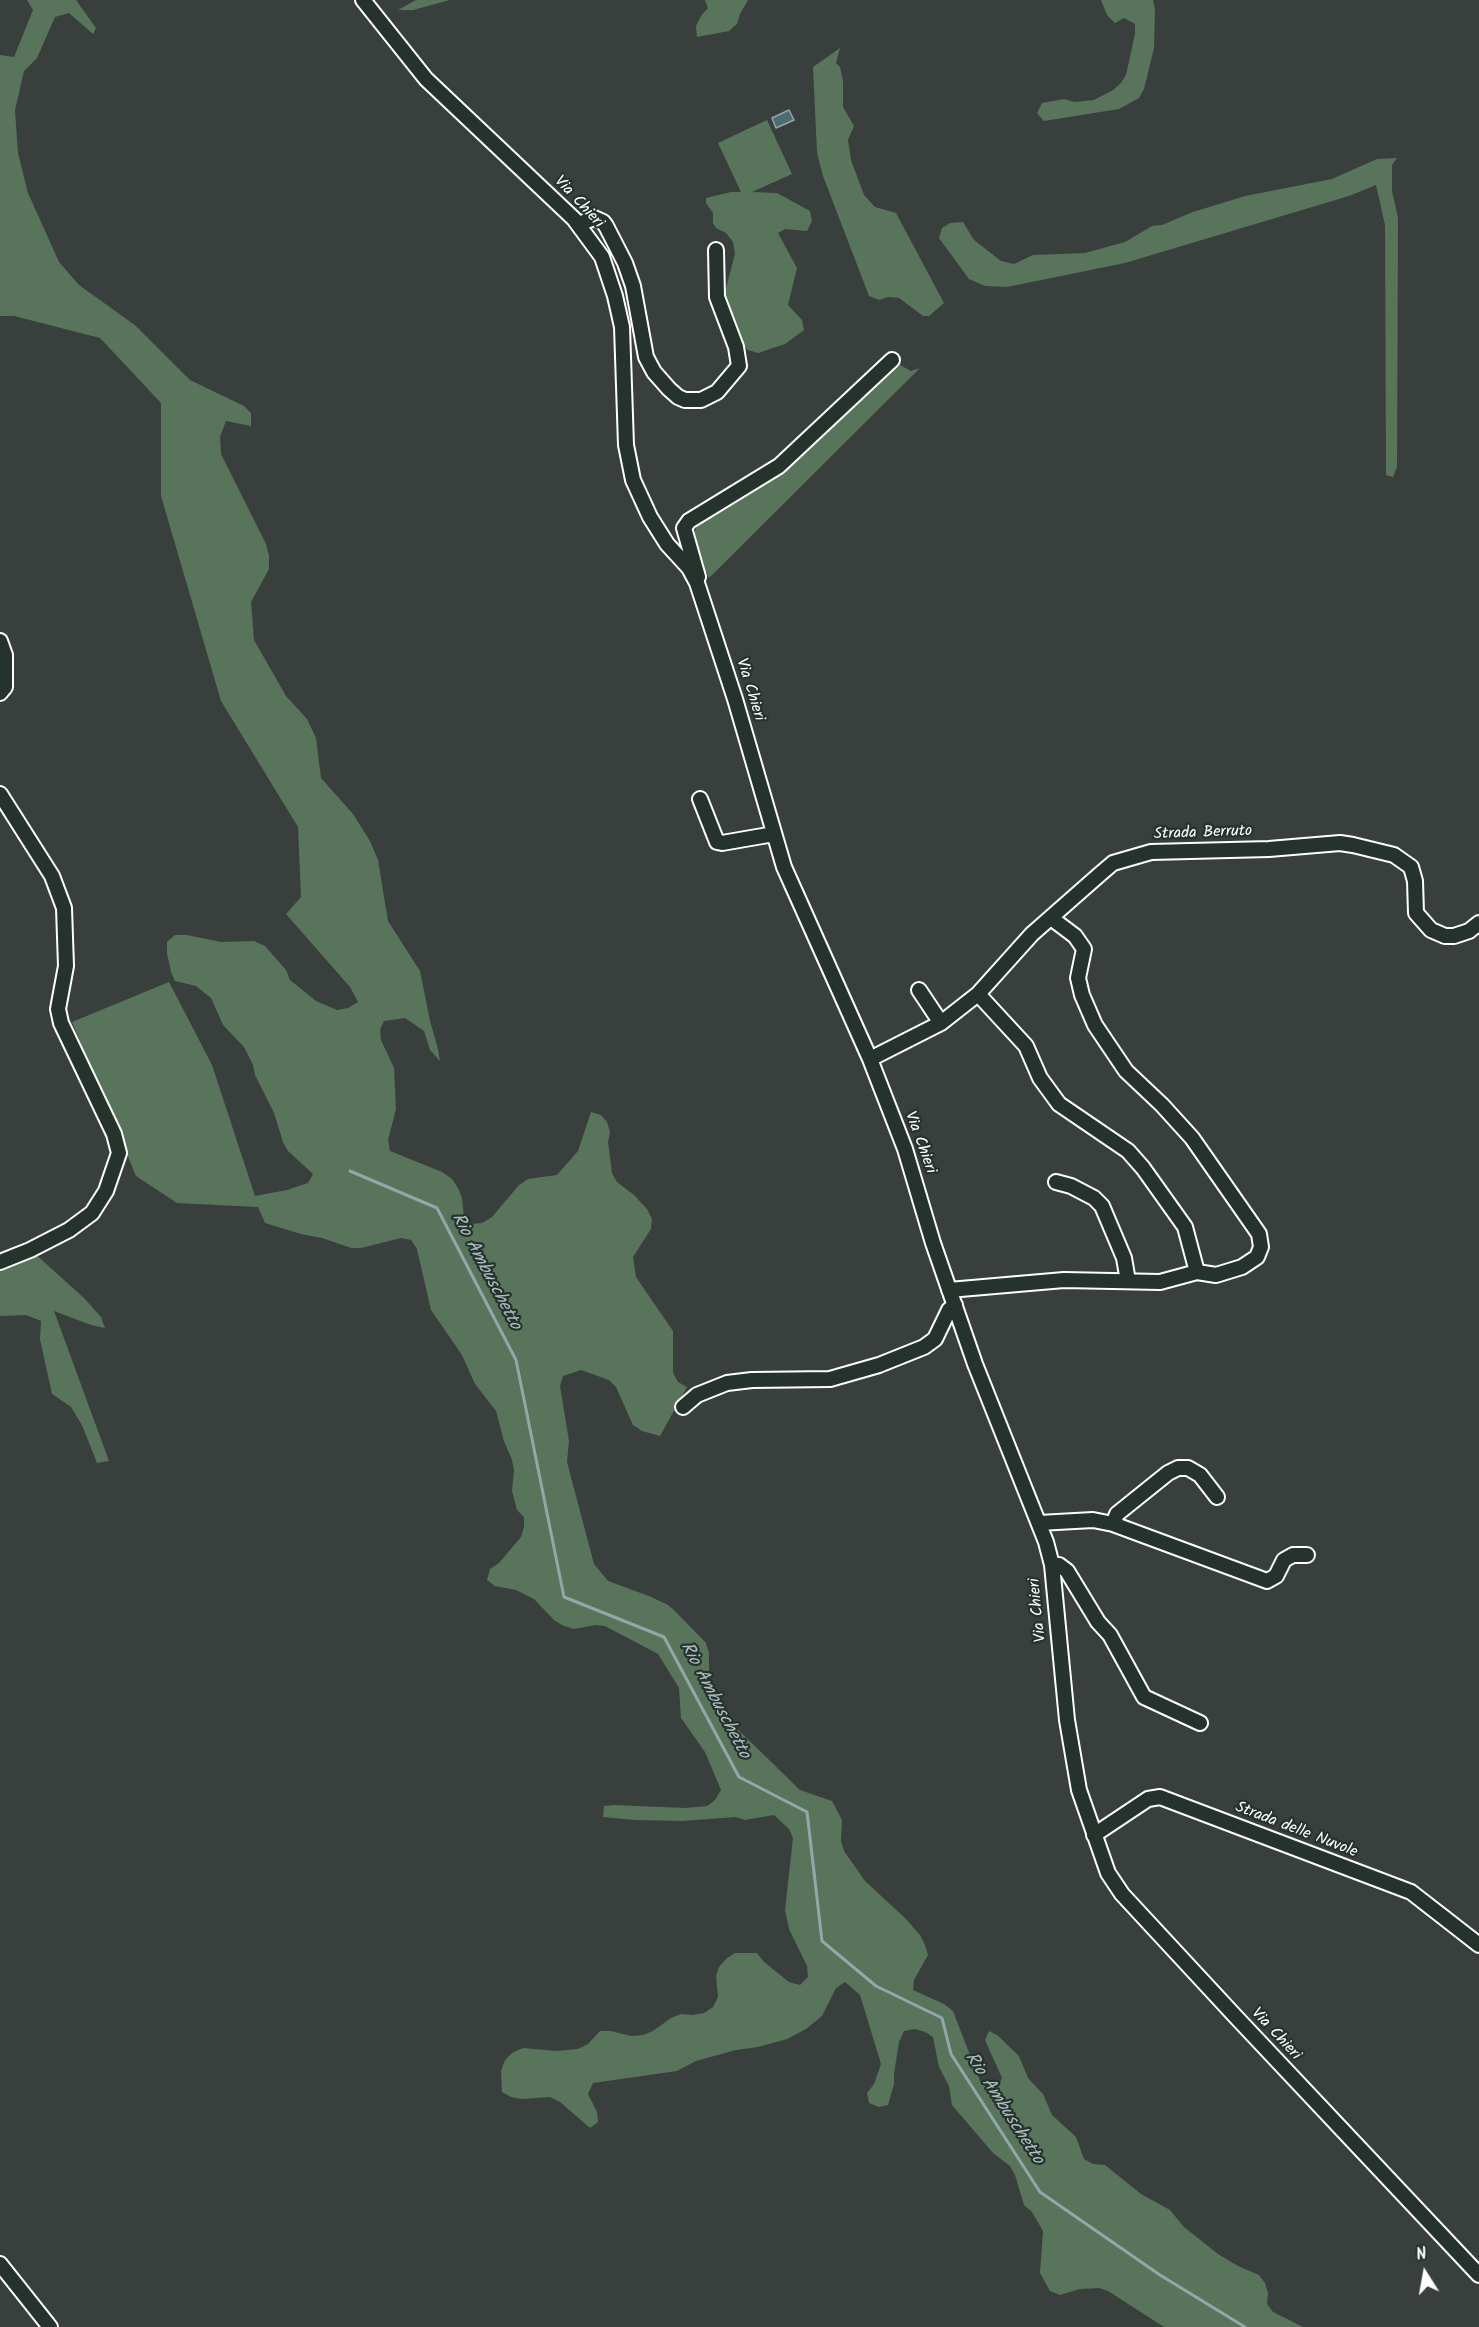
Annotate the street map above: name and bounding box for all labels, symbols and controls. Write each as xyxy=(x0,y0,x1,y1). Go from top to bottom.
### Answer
street label: Via Chieri xyxy=(549,173,607,233)
street label: Via Chieri xyxy=(730,656,768,724)
street label: Strada Berruto xyxy=(1153,823,1253,845)
street label: Via Chieri xyxy=(899,1109,939,1177)
water label: Rio Ambuschetto xyxy=(445,1210,525,1334)
street label: Via Chieri xyxy=(1026,1577,1052,1643)
water label: Rio Ambuschetto xyxy=(674,1639,754,1763)
street label: Strada delle Nuvole xyxy=(1232,1799,1360,1863)
street label: Via Chieri xyxy=(1246,2005,1304,2065)
water label: Rio Ambuschetto xyxy=(959,2049,1047,2169)
text: N xyxy=(1414,2242,1429,2268)
north arrow xyxy=(1395,2243,1455,2303)

